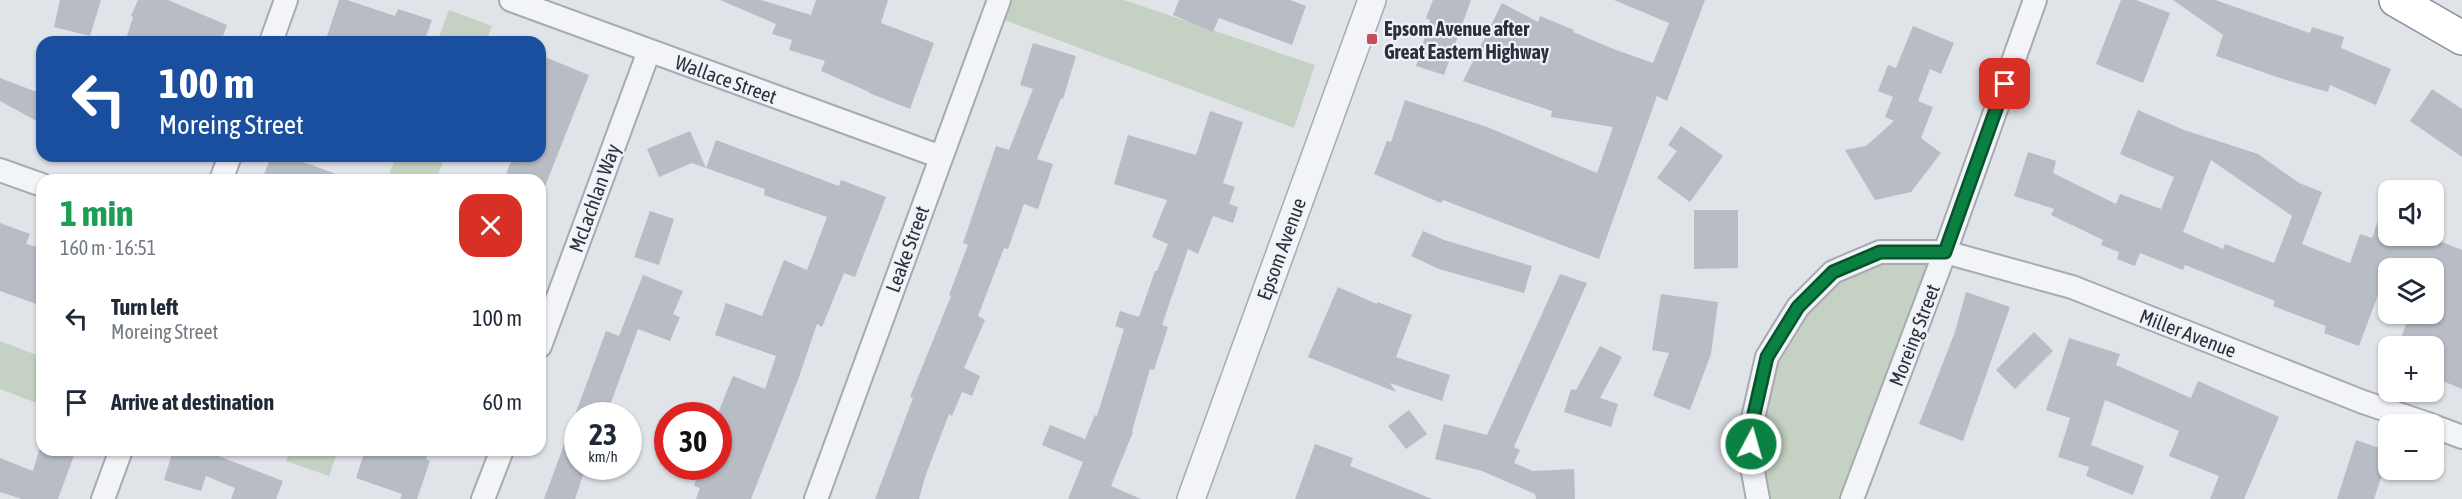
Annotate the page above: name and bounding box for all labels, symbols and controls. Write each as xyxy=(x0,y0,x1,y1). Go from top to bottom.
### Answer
place label: Epsom Avenue after Great Eastern Highway xyxy=(1384,17,1550,63)
marker: Epsom Avenue after Great Eastern Highway xyxy=(1365,32,1379,46)
street label: Wallace Street xyxy=(672,50,780,108)
pin xyxy=(1979,58,2030,109)
text: 100 m xyxy=(159,59,254,107)
icon: left xyxy=(60,60,138,138)
icon: arrive xyxy=(1988,67,2021,100)
text: Moreing Street xyxy=(159,109,304,140)
street label: McLachlan Way xyxy=(564,141,624,255)
map controls xyxy=(2378,180,2444,480)
button: sound xyxy=(2378,180,2444,246)
text: 1 min xyxy=(60,192,134,234)
button: close xyxy=(459,194,522,257)
street label: Epsom Avenue xyxy=(1252,195,1310,303)
street label: Leake Street xyxy=(881,202,933,295)
text: 160 m · 16:51 xyxy=(60,236,156,259)
button: layers xyxy=(2378,258,2444,324)
street label: Moreing Street xyxy=(1884,281,1944,389)
text: Turn left xyxy=(111,294,178,320)
icon: left xyxy=(60,302,93,335)
street label: Miller Avenue xyxy=(2137,304,2239,362)
text: 100 m xyxy=(472,305,522,331)
text: Moreing Street xyxy=(111,320,218,343)
button: + xyxy=(2378,336,2444,402)
icon: arrive xyxy=(60,386,93,419)
text: Arrive at destination xyxy=(111,389,274,415)
text: 60 m xyxy=(482,389,522,415)
speed limit sign: 30 xyxy=(654,402,732,480)
position arrow xyxy=(1719,412,1783,476)
button: − xyxy=(2378,414,2444,480)
text: 23 xyxy=(589,417,617,451)
text: km/h xyxy=(588,448,618,465)

